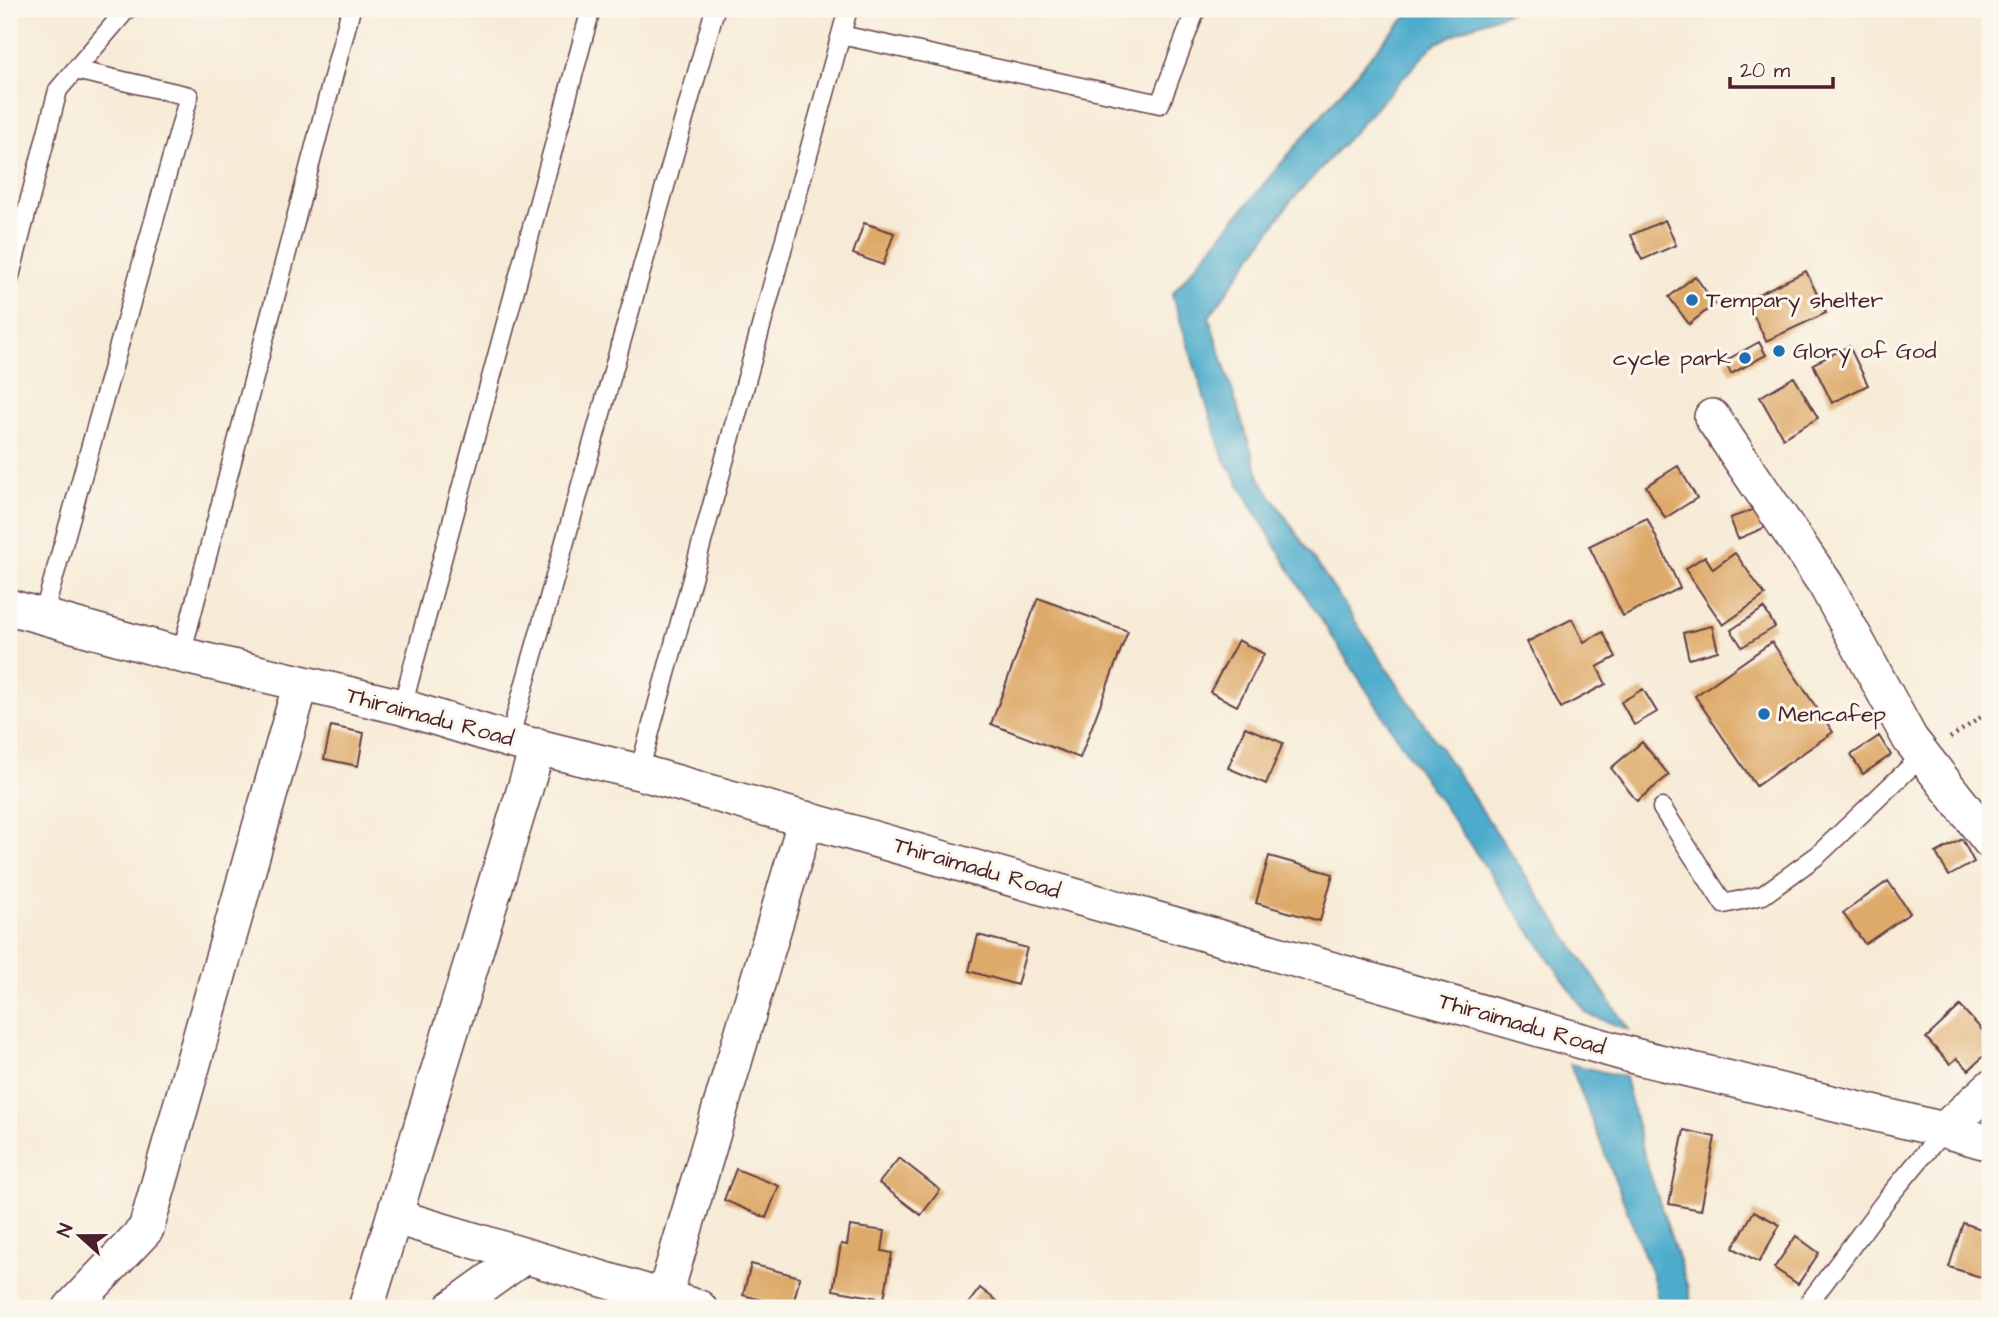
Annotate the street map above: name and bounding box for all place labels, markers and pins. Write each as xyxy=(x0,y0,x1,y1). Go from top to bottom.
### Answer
place label: Tempary shelter xyxy=(1706,284,1883,317)
marker: Tempary shelter xyxy=(1684,292,1700,308)
place label: Glory of God xyxy=(1793,335,1937,368)
place label: cycle park xyxy=(1613,342,1731,375)
marker: Glory of God xyxy=(1771,343,1787,359)
marker: cycle park xyxy=(1737,350,1753,366)
place label: Mencafep xyxy=(1778,698,1886,730)
marker: Mencafep xyxy=(1756,706,1772,722)

